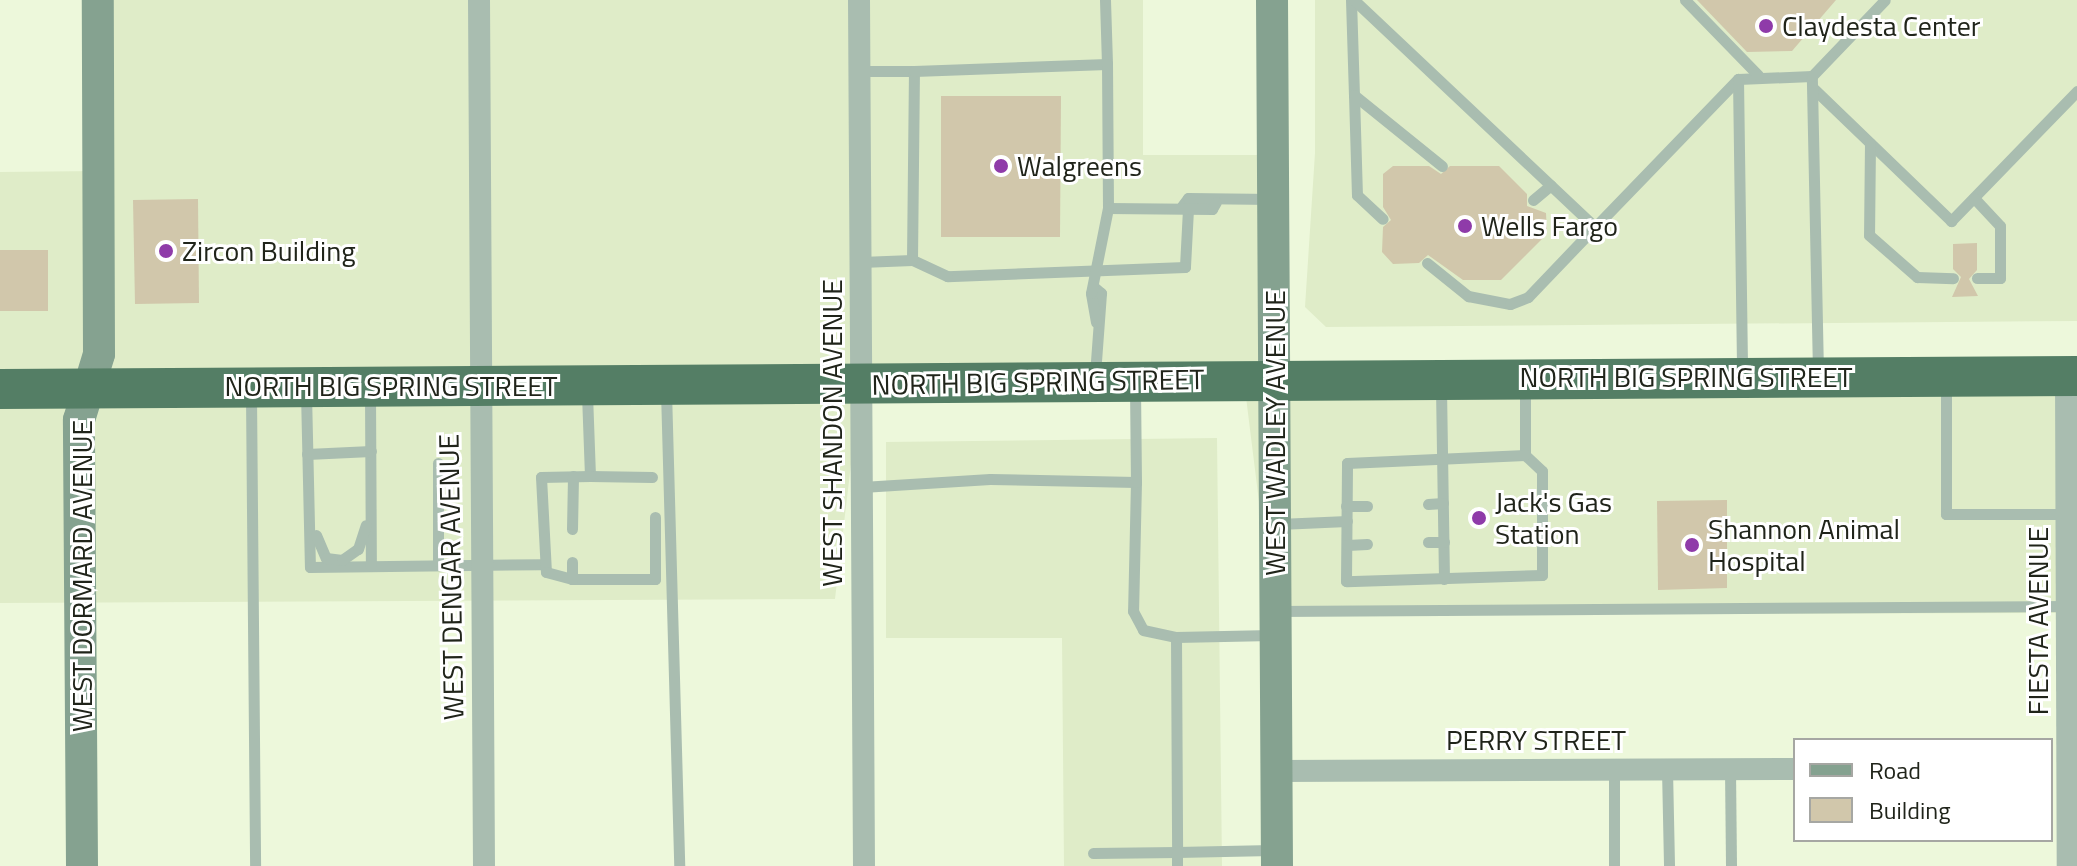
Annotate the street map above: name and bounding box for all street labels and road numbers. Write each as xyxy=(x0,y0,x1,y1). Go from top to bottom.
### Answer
street label: WEST SHANDON AVENUE xyxy=(815,279,849,587)
street label: WEST WADLEY AVENUE xyxy=(1258,290,1292,576)
street label: NORTH BIG SPRING STREET xyxy=(1520,360,1852,394)
street label: NORTH BIG SPRING STREET xyxy=(871,362,1205,402)
street label: NORTH BIG SPRING STREET xyxy=(225,369,557,403)
street label: WEST DORMARD AVENUE xyxy=(65,420,99,732)
street label: WEST DENGAR AVENUE xyxy=(432,434,470,720)
street label: FIESTA AVENUE xyxy=(2021,527,2055,715)
street label: PERRY STREET xyxy=(1446,723,1626,757)

